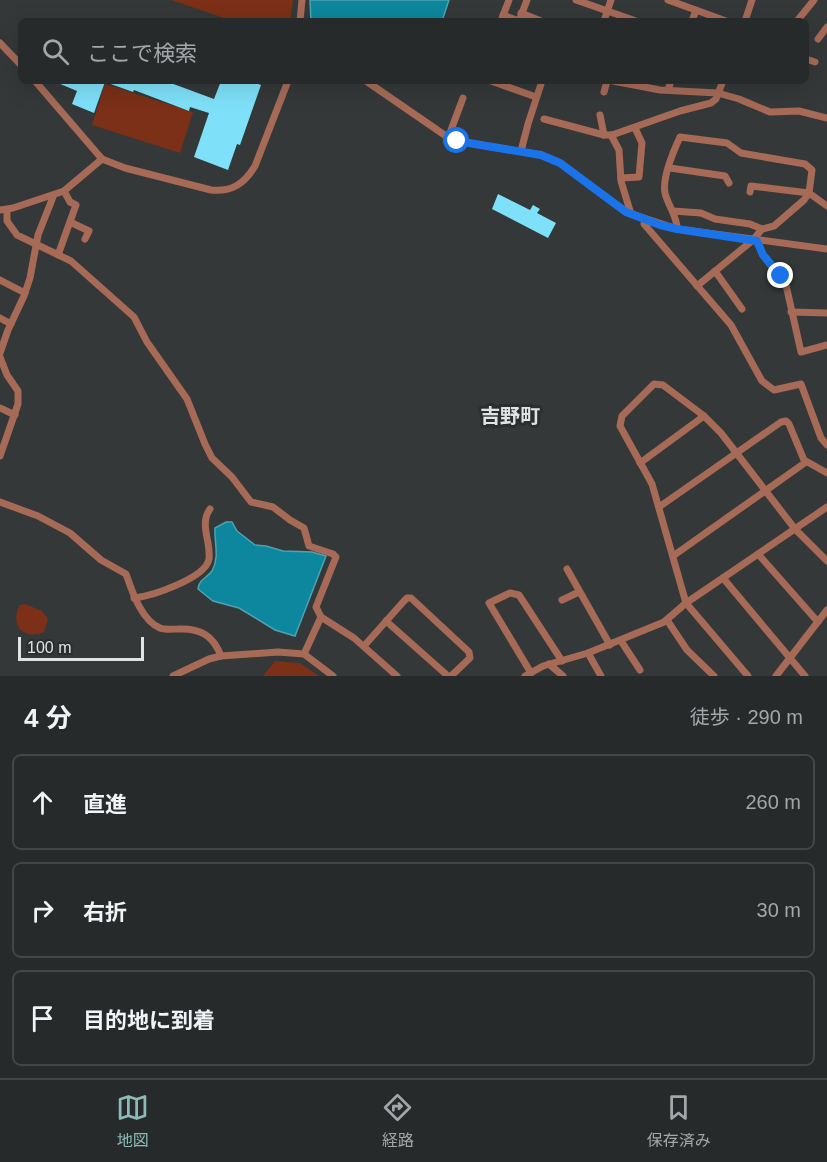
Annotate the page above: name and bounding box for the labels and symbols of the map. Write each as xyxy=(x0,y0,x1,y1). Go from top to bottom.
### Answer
route start xyxy=(443,127,469,153)
route end xyxy=(767,262,793,288)
district label: 吉野町 xyxy=(480,405,540,427)
scale bar xyxy=(18,634,144,662)

